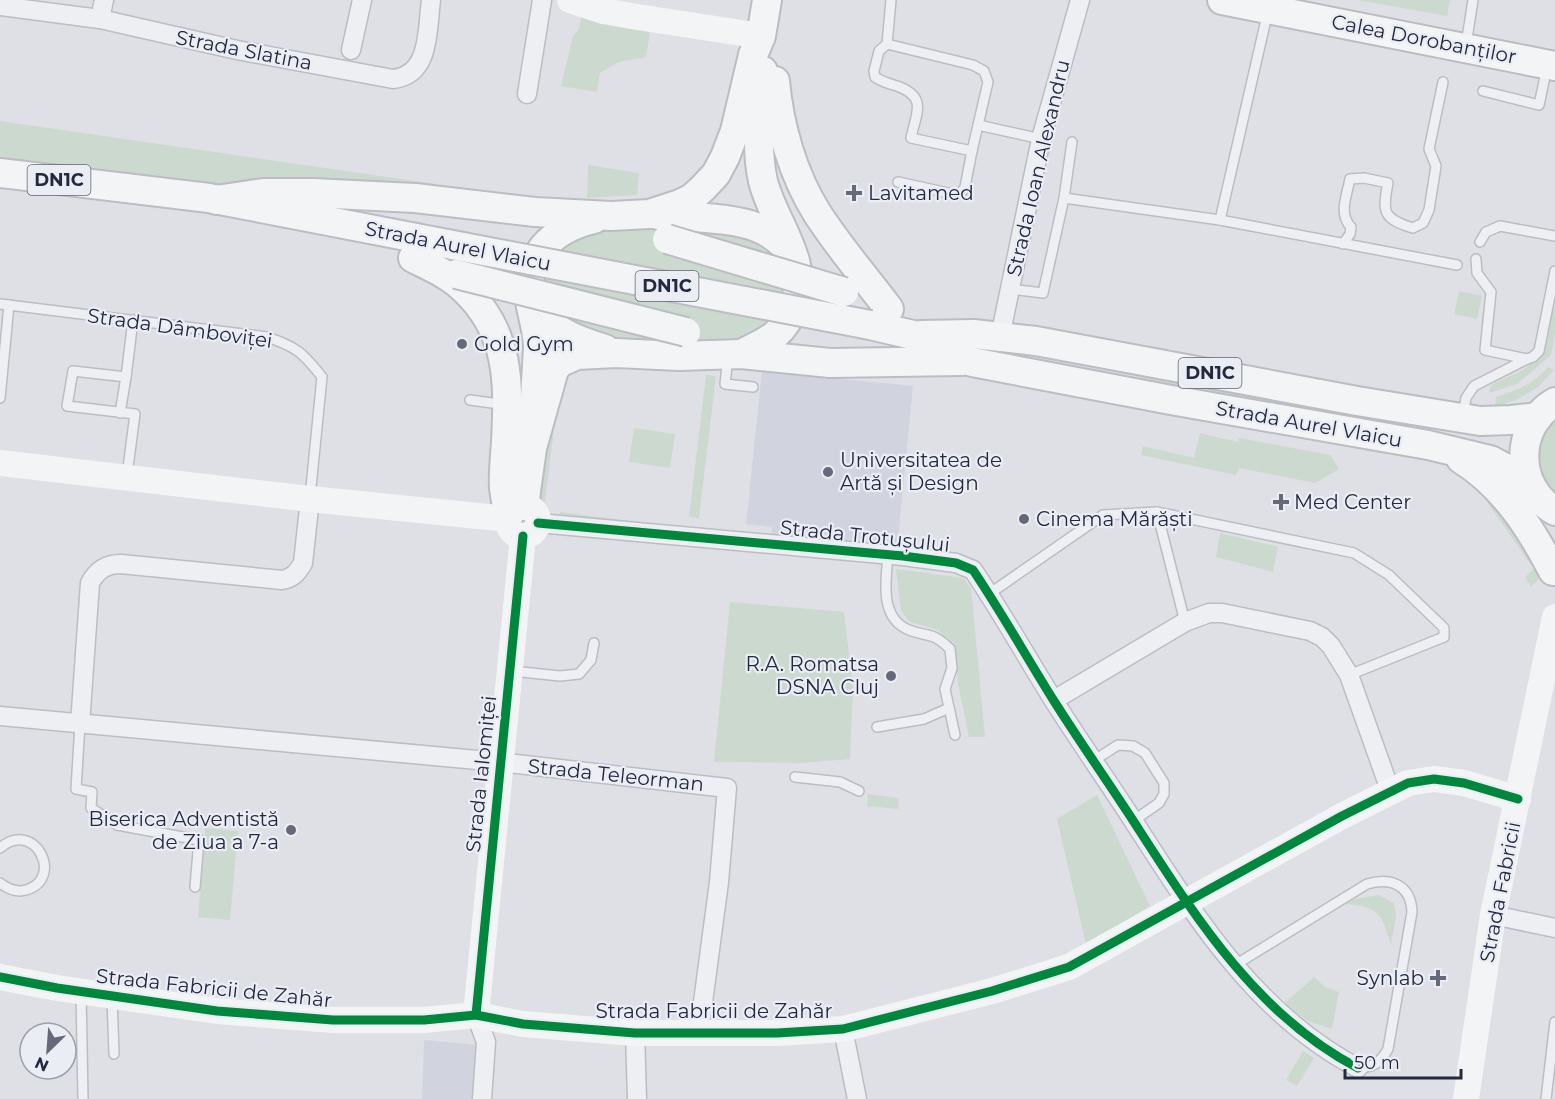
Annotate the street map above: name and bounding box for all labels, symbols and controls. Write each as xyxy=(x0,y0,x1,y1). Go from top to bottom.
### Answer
street label: Calea Dorobanților xyxy=(1329,9,1518,70)
street label: Strada Slatina xyxy=(174,25,314,75)
street label: Strada Ioan Alexandru xyxy=(1001,57,1075,279)
road number: DN1C xyxy=(28,165,90,195)
place label: Lavitamed xyxy=(868,181,974,205)
marker: Lavitamed xyxy=(845,184,863,202)
street label: Strada Aurel Vlaicu xyxy=(363,216,553,276)
road number: DN1C xyxy=(636,271,698,301)
street label: Strada Dâmboviței xyxy=(86,303,274,354)
place label: Gold Gym xyxy=(474,332,574,356)
marker: Gold Gym xyxy=(455,337,469,351)
road number: DN1C xyxy=(1178,358,1242,388)
street label: Strada Aurel Vlaicu xyxy=(1214,396,1404,452)
place label: Universitatea de Artă și Design xyxy=(840,448,1002,496)
marker: Universitatea de Artă și Design xyxy=(821,465,835,479)
place label: Med Center xyxy=(1294,490,1411,514)
marker: Med Center xyxy=(1272,493,1290,511)
place label: Cinema Mărăști xyxy=(1036,507,1193,532)
marker: Cinema Mărăști xyxy=(1017,512,1031,526)
street label: Strada Trotușului xyxy=(779,515,951,558)
place label: R.A. Romatsa DSNA Cluj xyxy=(745,652,879,699)
marker: R.A. Romatsa DSNA Cluj xyxy=(884,669,898,683)
street label: Strada Ialomiței xyxy=(461,694,502,854)
street label: Strada Teleorman xyxy=(527,754,705,796)
place label: Biserica Adventistă de Ziua a 7-a xyxy=(88,807,279,854)
street label: Strada Fabricii xyxy=(1475,820,1525,964)
marker: Biserica Adventistă de Ziua a 7-a xyxy=(284,823,298,837)
street label: Strada Fabricii de Zahăr xyxy=(95,964,333,1012)
place label: Synlab xyxy=(1357,966,1424,990)
marker: Synlab xyxy=(1429,969,1447,987)
street label: Strada Fabricii de Zahăr xyxy=(595,999,833,1023)
north arrow xyxy=(18,1021,78,1081)
scale bar xyxy=(1345,1042,1460,1080)
text: 50 m xyxy=(1354,1052,1400,1074)
text: N xyxy=(32,1053,52,1075)

